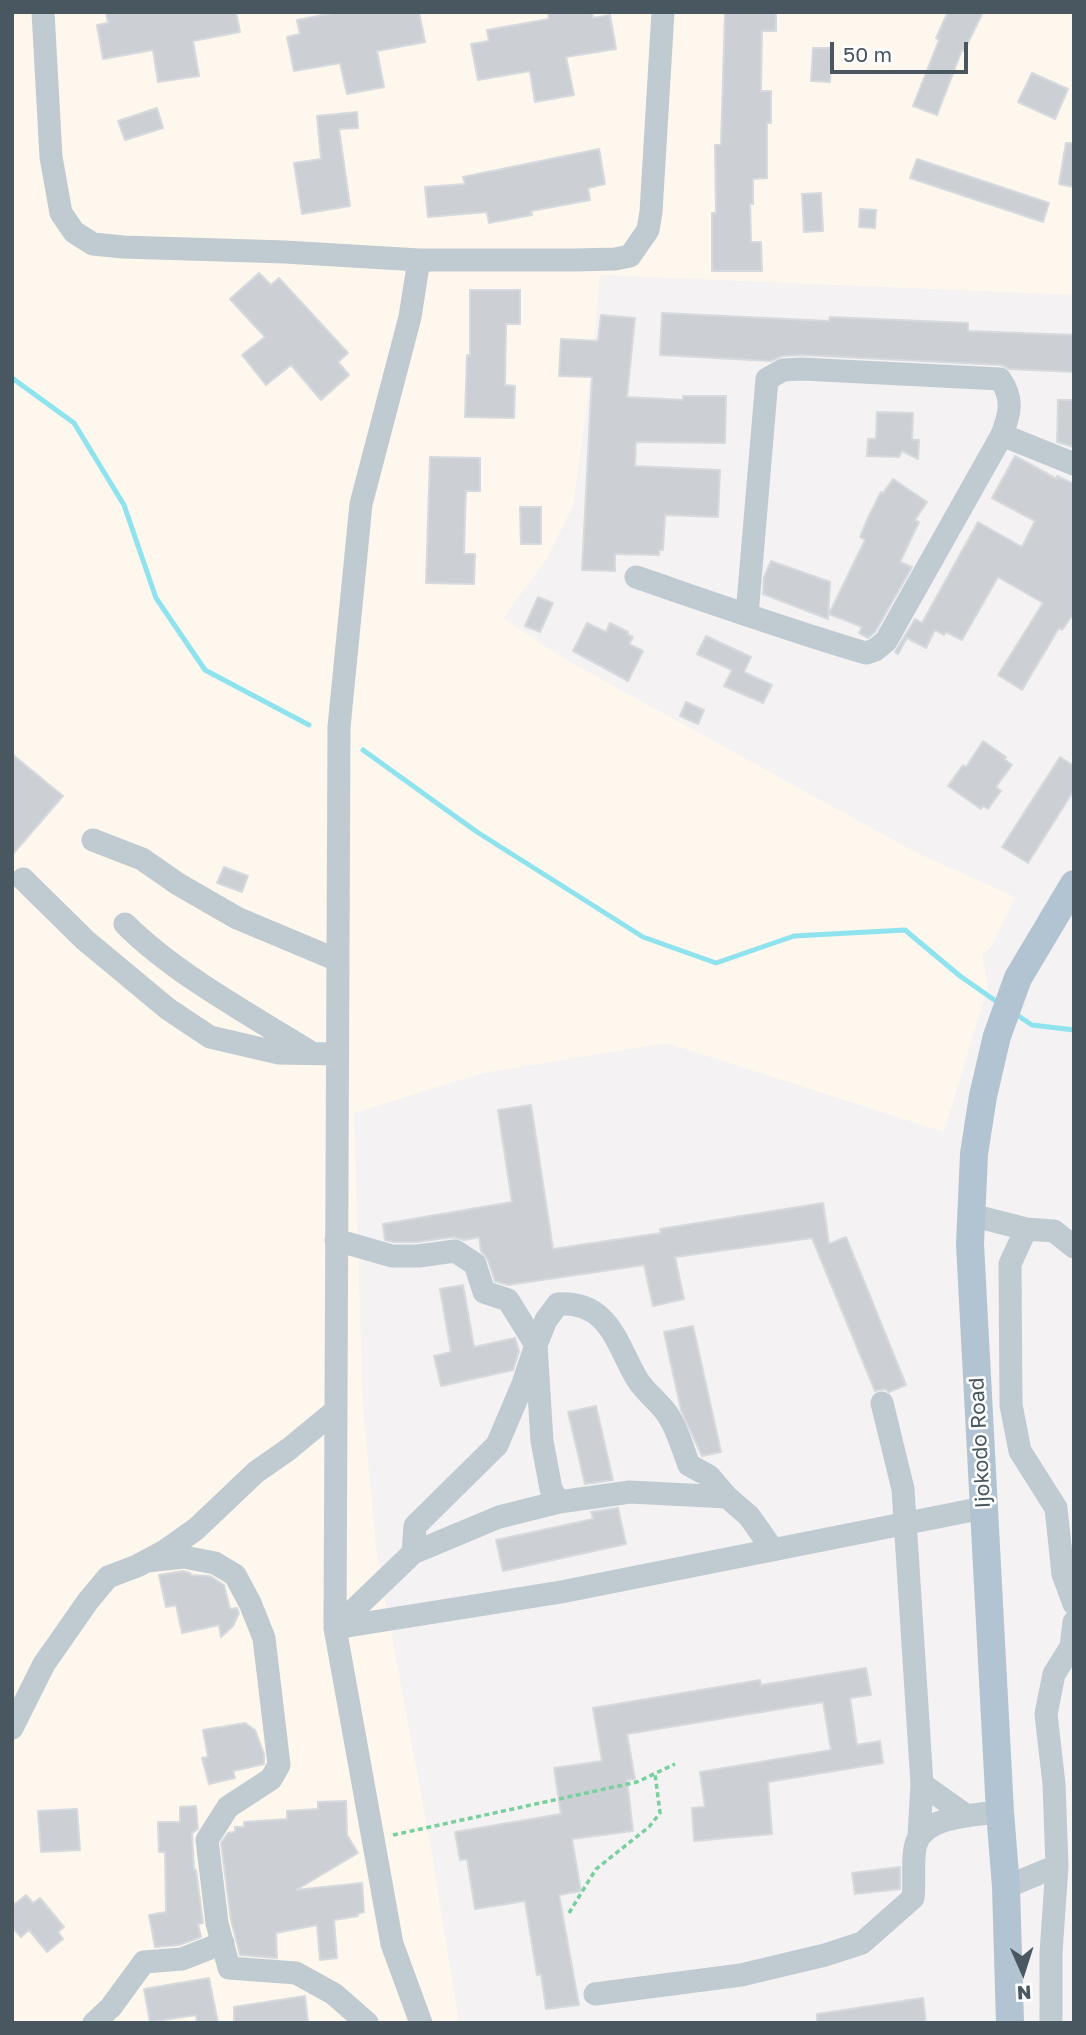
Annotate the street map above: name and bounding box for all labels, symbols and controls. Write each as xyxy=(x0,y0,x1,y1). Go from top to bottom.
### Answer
scale bar xyxy=(834,28,972,72)
text: 50 m xyxy=(843,41,892,67)
street label: Ijokodo Road xyxy=(964,1377,996,1509)
north arrow xyxy=(988,1937,1058,2007)
text: N xyxy=(1016,1982,1032,2005)

